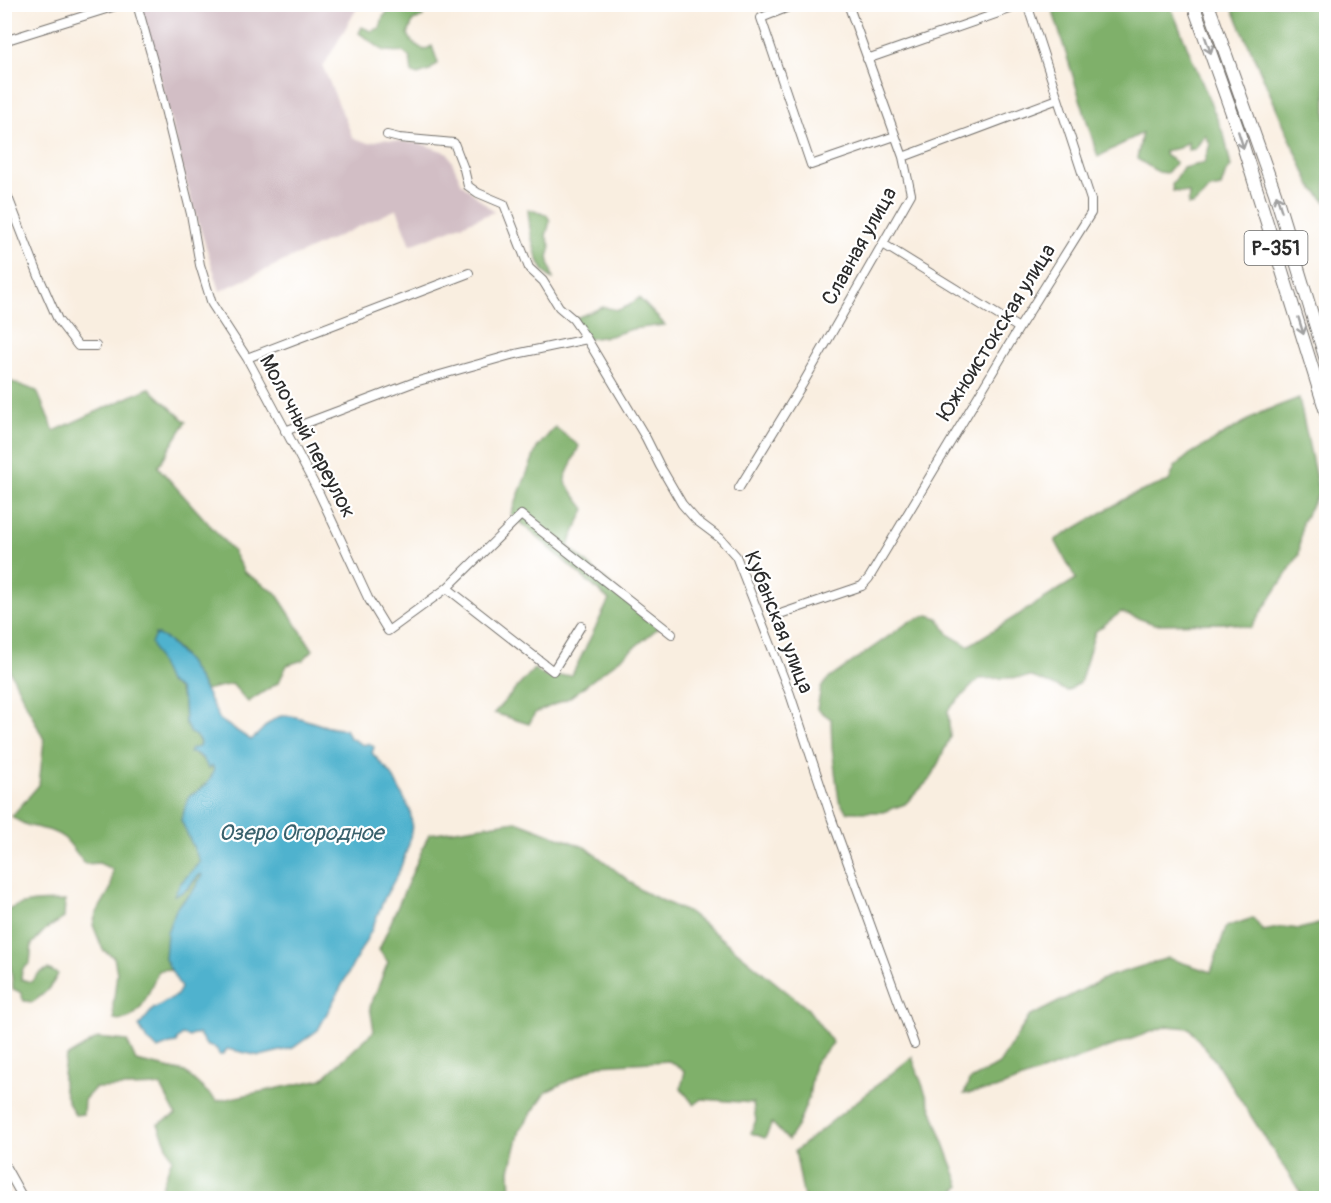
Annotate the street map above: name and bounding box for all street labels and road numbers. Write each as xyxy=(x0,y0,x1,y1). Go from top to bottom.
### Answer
street label: Славная улица xyxy=(816,182,903,310)
road number: Р-351 xyxy=(1244,231,1308,265)
street label: Южноистокская улица xyxy=(931,239,1062,426)
street label: Молочный переулок xyxy=(253,350,362,523)
street label: Кубанская улица xyxy=(738,547,819,697)

